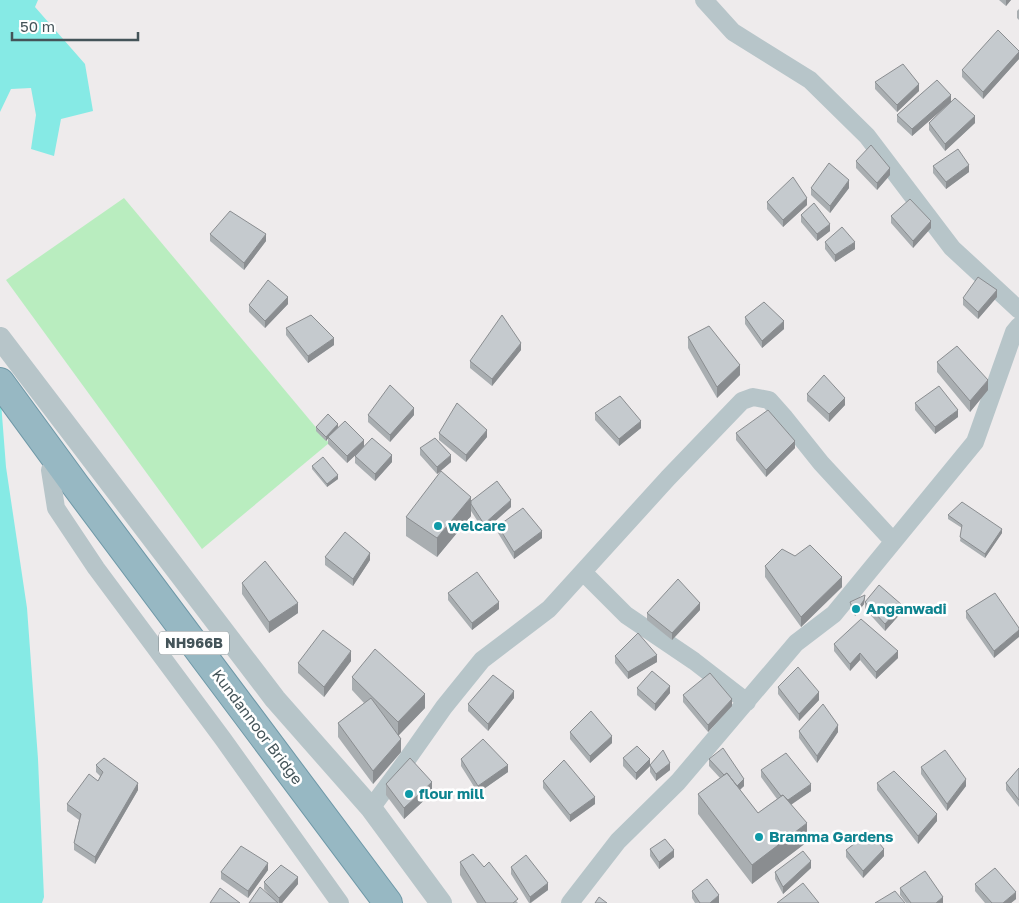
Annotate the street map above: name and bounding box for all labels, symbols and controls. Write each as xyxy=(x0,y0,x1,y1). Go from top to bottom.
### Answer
scale bar xyxy=(12,10,139,42)
text: 50 m xyxy=(20,17,55,35)
place label: welcare xyxy=(448,516,506,534)
marker: welcare xyxy=(432,520,444,532)
place label: Anganwadi xyxy=(866,599,947,617)
marker: Anganwadi xyxy=(850,603,862,615)
road number: NH966B xyxy=(159,632,229,654)
street label: Kundannoor Bridge xyxy=(209,665,307,788)
place label: flour mill xyxy=(419,784,484,802)
marker: flour mill xyxy=(403,788,415,800)
place label: Bramma Gardens xyxy=(769,827,894,845)
marker: Bramma Gardens xyxy=(753,831,765,843)

